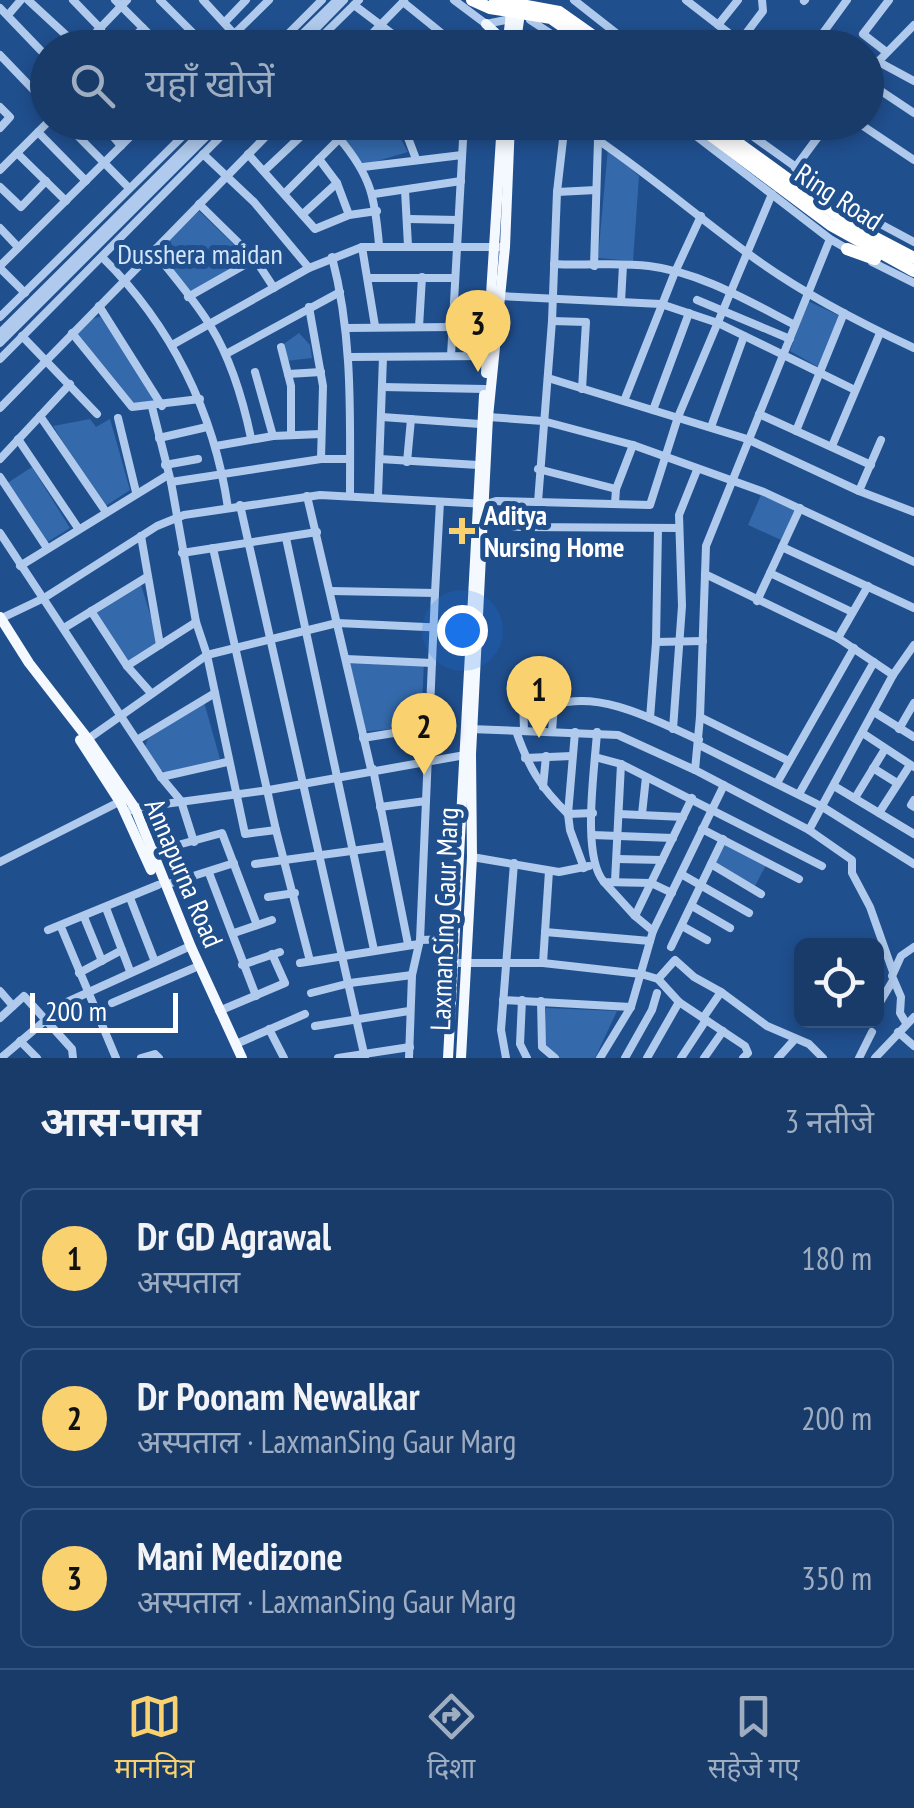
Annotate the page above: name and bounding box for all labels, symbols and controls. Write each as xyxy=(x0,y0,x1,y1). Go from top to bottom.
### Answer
search box xyxy=(30,30,884,140)
icon: search xyxy=(65,58,120,113)
text: यहाँ खोजें xyxy=(145,58,274,107)
street label: Ring Road xyxy=(788,154,890,239)
park label: Dusshera maidan xyxy=(117,235,283,272)
pin: 3 xyxy=(446,290,510,372)
place label: Aditya Nursing Home xyxy=(483,496,625,565)
marker: Aditya Nursing Home xyxy=(449,518,475,544)
your location xyxy=(437,605,488,656)
pin: 1 xyxy=(506,656,572,738)
pin: 2 xyxy=(392,692,456,775)
street label: Annapurna Road xyxy=(137,793,232,953)
street label: LaxmanSing Gaur Marg xyxy=(421,807,466,1031)
map controls xyxy=(794,938,884,1028)
button: locate xyxy=(794,938,884,1028)
scale bar xyxy=(30,988,178,1032)
text: 200 m xyxy=(45,992,107,1029)
text: आस-पास xyxy=(40,1093,201,1148)
text: 3 नतीजे xyxy=(785,1100,874,1142)
text: Dr GD Agrawal xyxy=(137,1211,331,1260)
text: 1 xyxy=(67,1237,82,1279)
text: 180 m xyxy=(801,1237,872,1279)
text: अस्पताल xyxy=(137,1260,240,1302)
text: Dr Poonam Newalkar xyxy=(137,1371,420,1420)
text: 2 xyxy=(67,1397,82,1439)
text: 200 m xyxy=(801,1397,872,1439)
text: अस्पताल · LaxmanSing Gaur Marg xyxy=(137,1420,516,1462)
text: Mani Medizone xyxy=(137,1531,343,1580)
text: 3 xyxy=(67,1557,82,1599)
text: 350 m xyxy=(801,1557,872,1599)
text: अस्पताल · LaxmanSing Gaur Marg xyxy=(137,1580,516,1622)
tab: मानचित्र xyxy=(115,1689,195,1789)
tab: दिशा xyxy=(424,1689,479,1789)
tab: सहेजे गए xyxy=(708,1689,799,1789)

